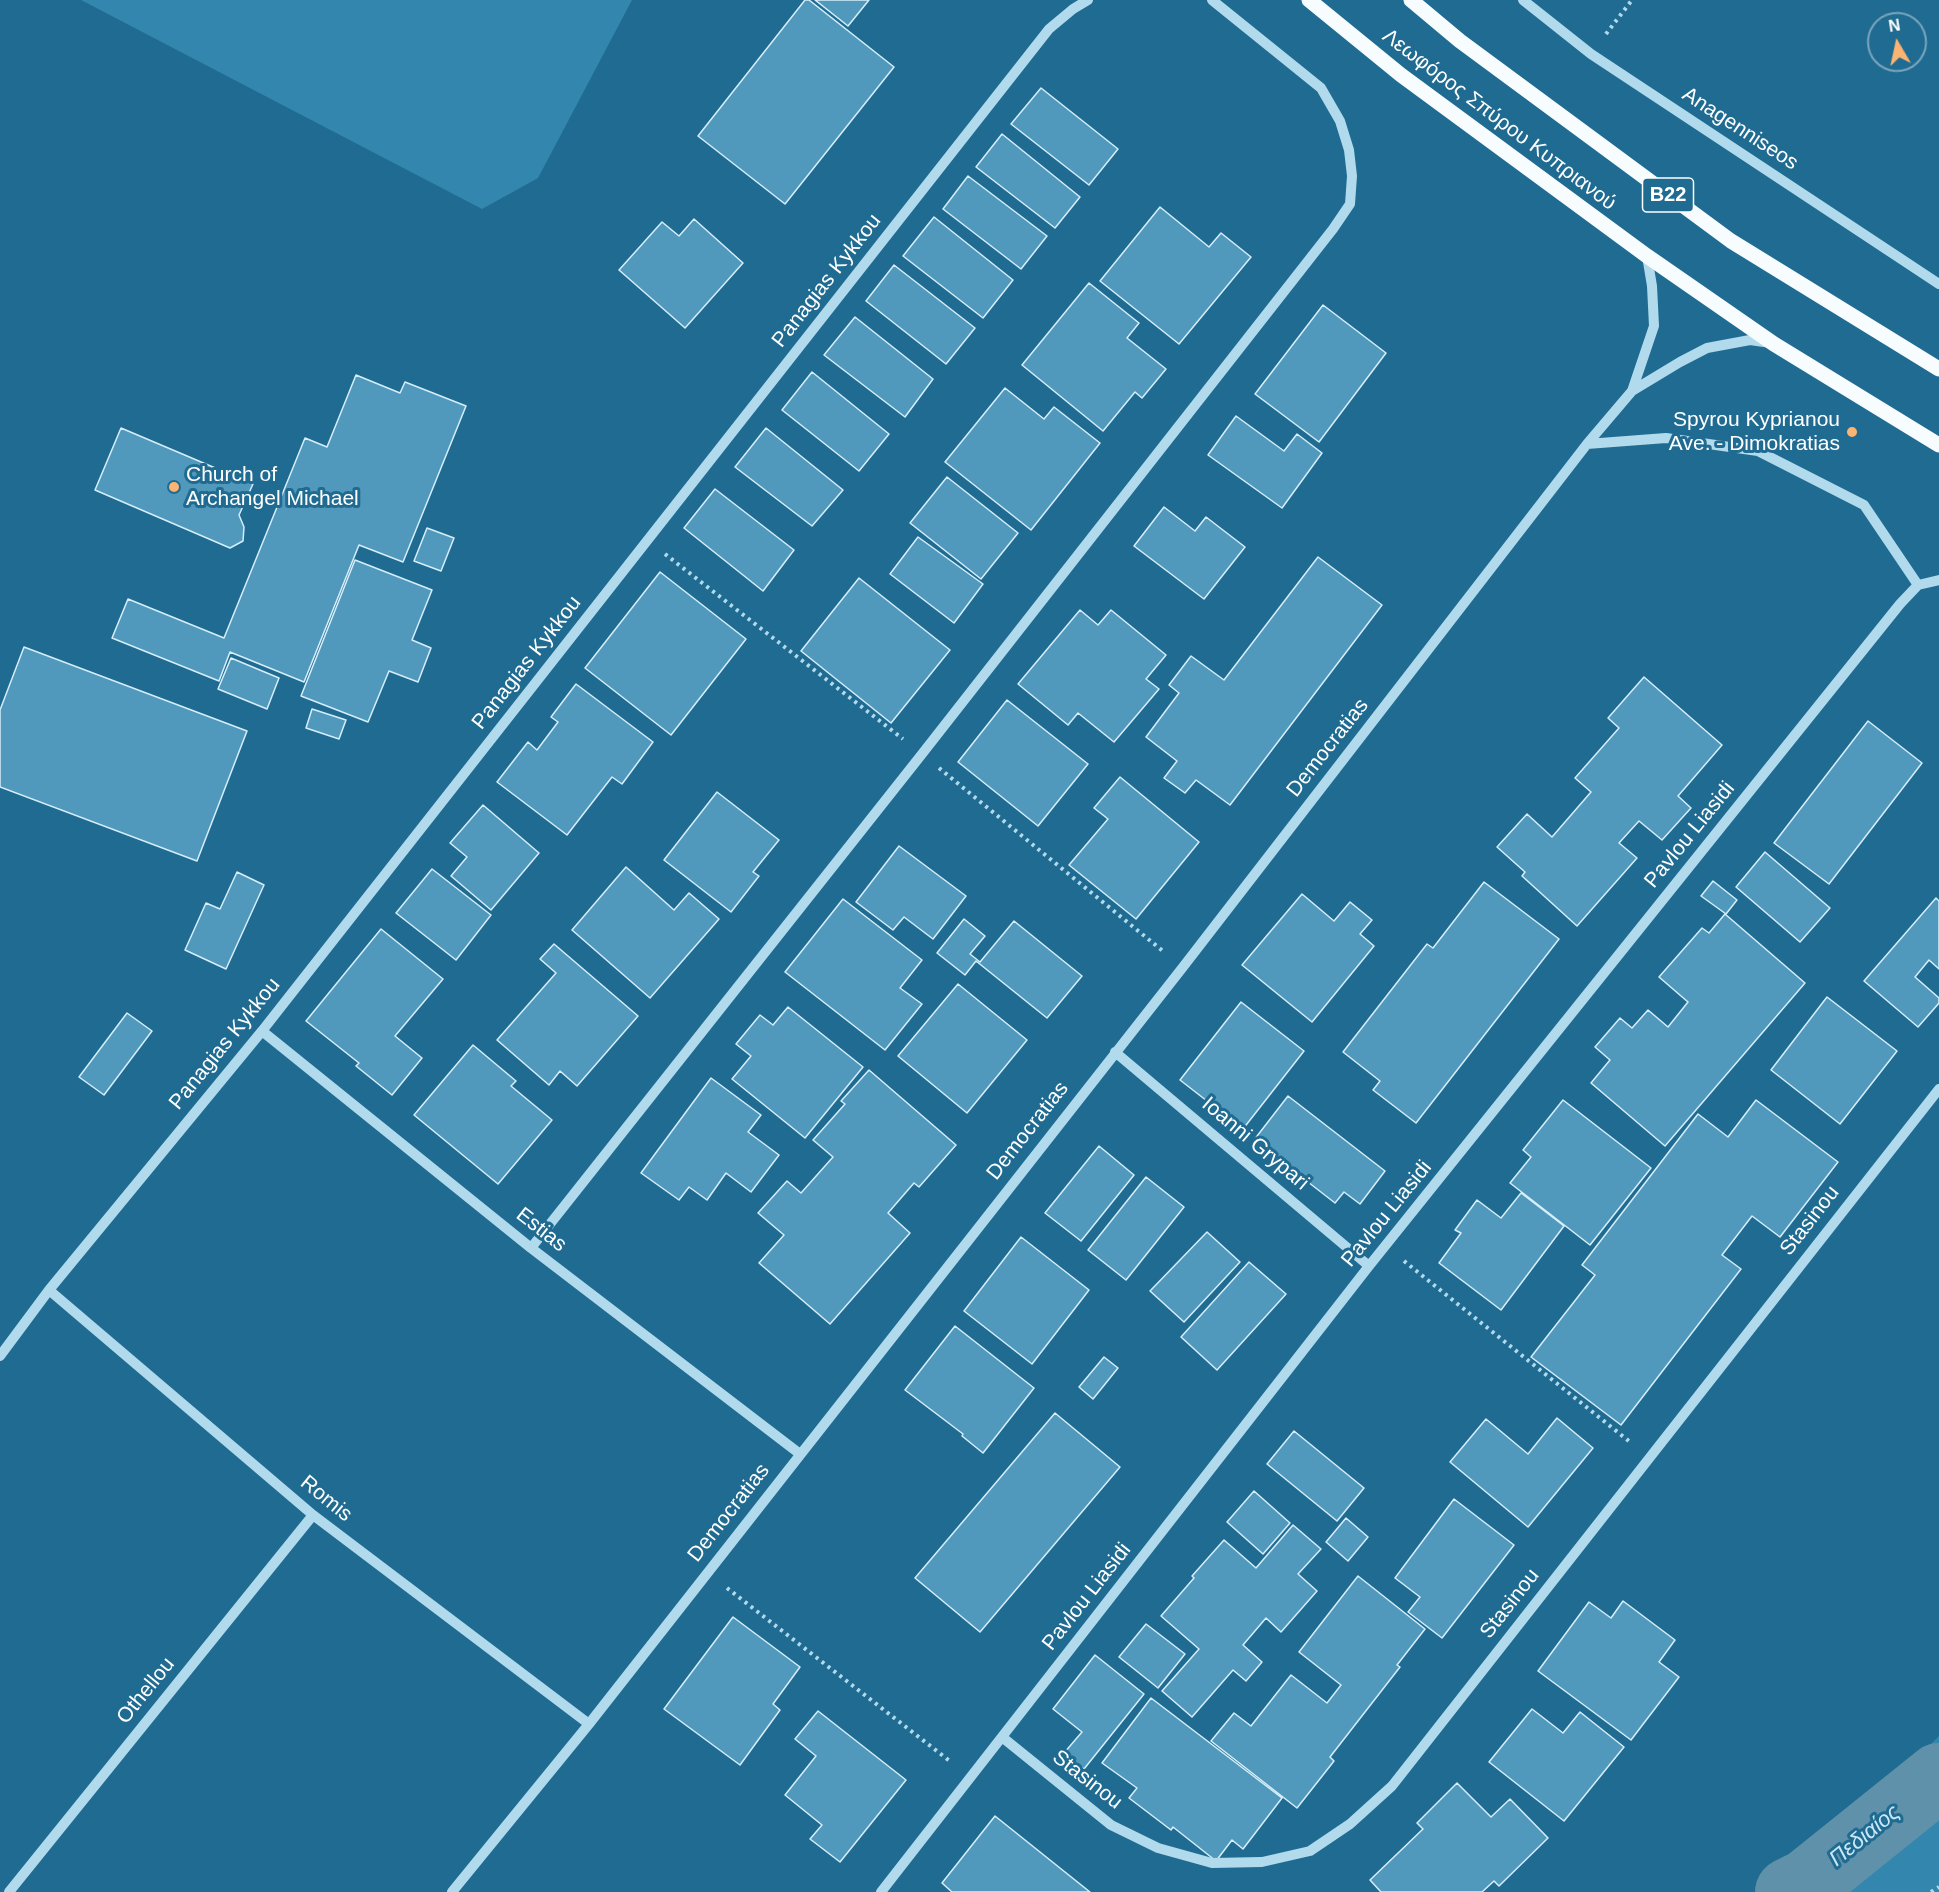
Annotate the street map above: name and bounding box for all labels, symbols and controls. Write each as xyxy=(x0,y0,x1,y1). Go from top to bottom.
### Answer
north arrow xyxy=(1867,12,1927,72)
text: N xyxy=(1887,16,1901,35)
street label: Λεωφόρος Σπύρου Κυπριανού xyxy=(1377,24,1621,216)
street label: Anagenniseos xyxy=(1677,82,1803,176)
road number: B22 xyxy=(1642,178,1694,212)
street label: Panagias Kykkou xyxy=(767,209,887,353)
place label: Spyrou Kyprianou Ave. - Dimokratias xyxy=(1669,407,1840,457)
marker: Spyrou Kyprianou Ave. - Dimokratias xyxy=(1845,425,1859,439)
place label: Church of Archangel Michael xyxy=(186,462,359,512)
marker: Church of Archangel Michael xyxy=(167,480,181,494)
street label: Panagias Kykkou xyxy=(467,591,587,735)
street label: Democratias xyxy=(1282,694,1374,802)
street label: Pavlou Liasidi xyxy=(1639,777,1741,893)
street label: Panagias Kykkou xyxy=(164,973,286,1115)
street label: Democratias xyxy=(982,1077,1074,1185)
street label: Ioanni Grypari xyxy=(1196,1092,1314,1196)
street label: Pavlou Liasidi xyxy=(1336,1156,1438,1272)
street label: Stasinou xyxy=(1775,1181,1845,1261)
street label: Estias xyxy=(511,1202,571,1258)
street label: Democratias xyxy=(683,1459,775,1567)
street label: Romis xyxy=(295,1470,357,1528)
street label: Pavlou Liasidi xyxy=(1037,1538,1137,1656)
street label: Stasinou xyxy=(1475,1564,1545,1644)
street label: Othellou xyxy=(112,1653,180,1729)
street label: Stasinou xyxy=(1047,1745,1127,1815)
water label: Πεδιαίος xyxy=(1824,1800,1906,1872)

